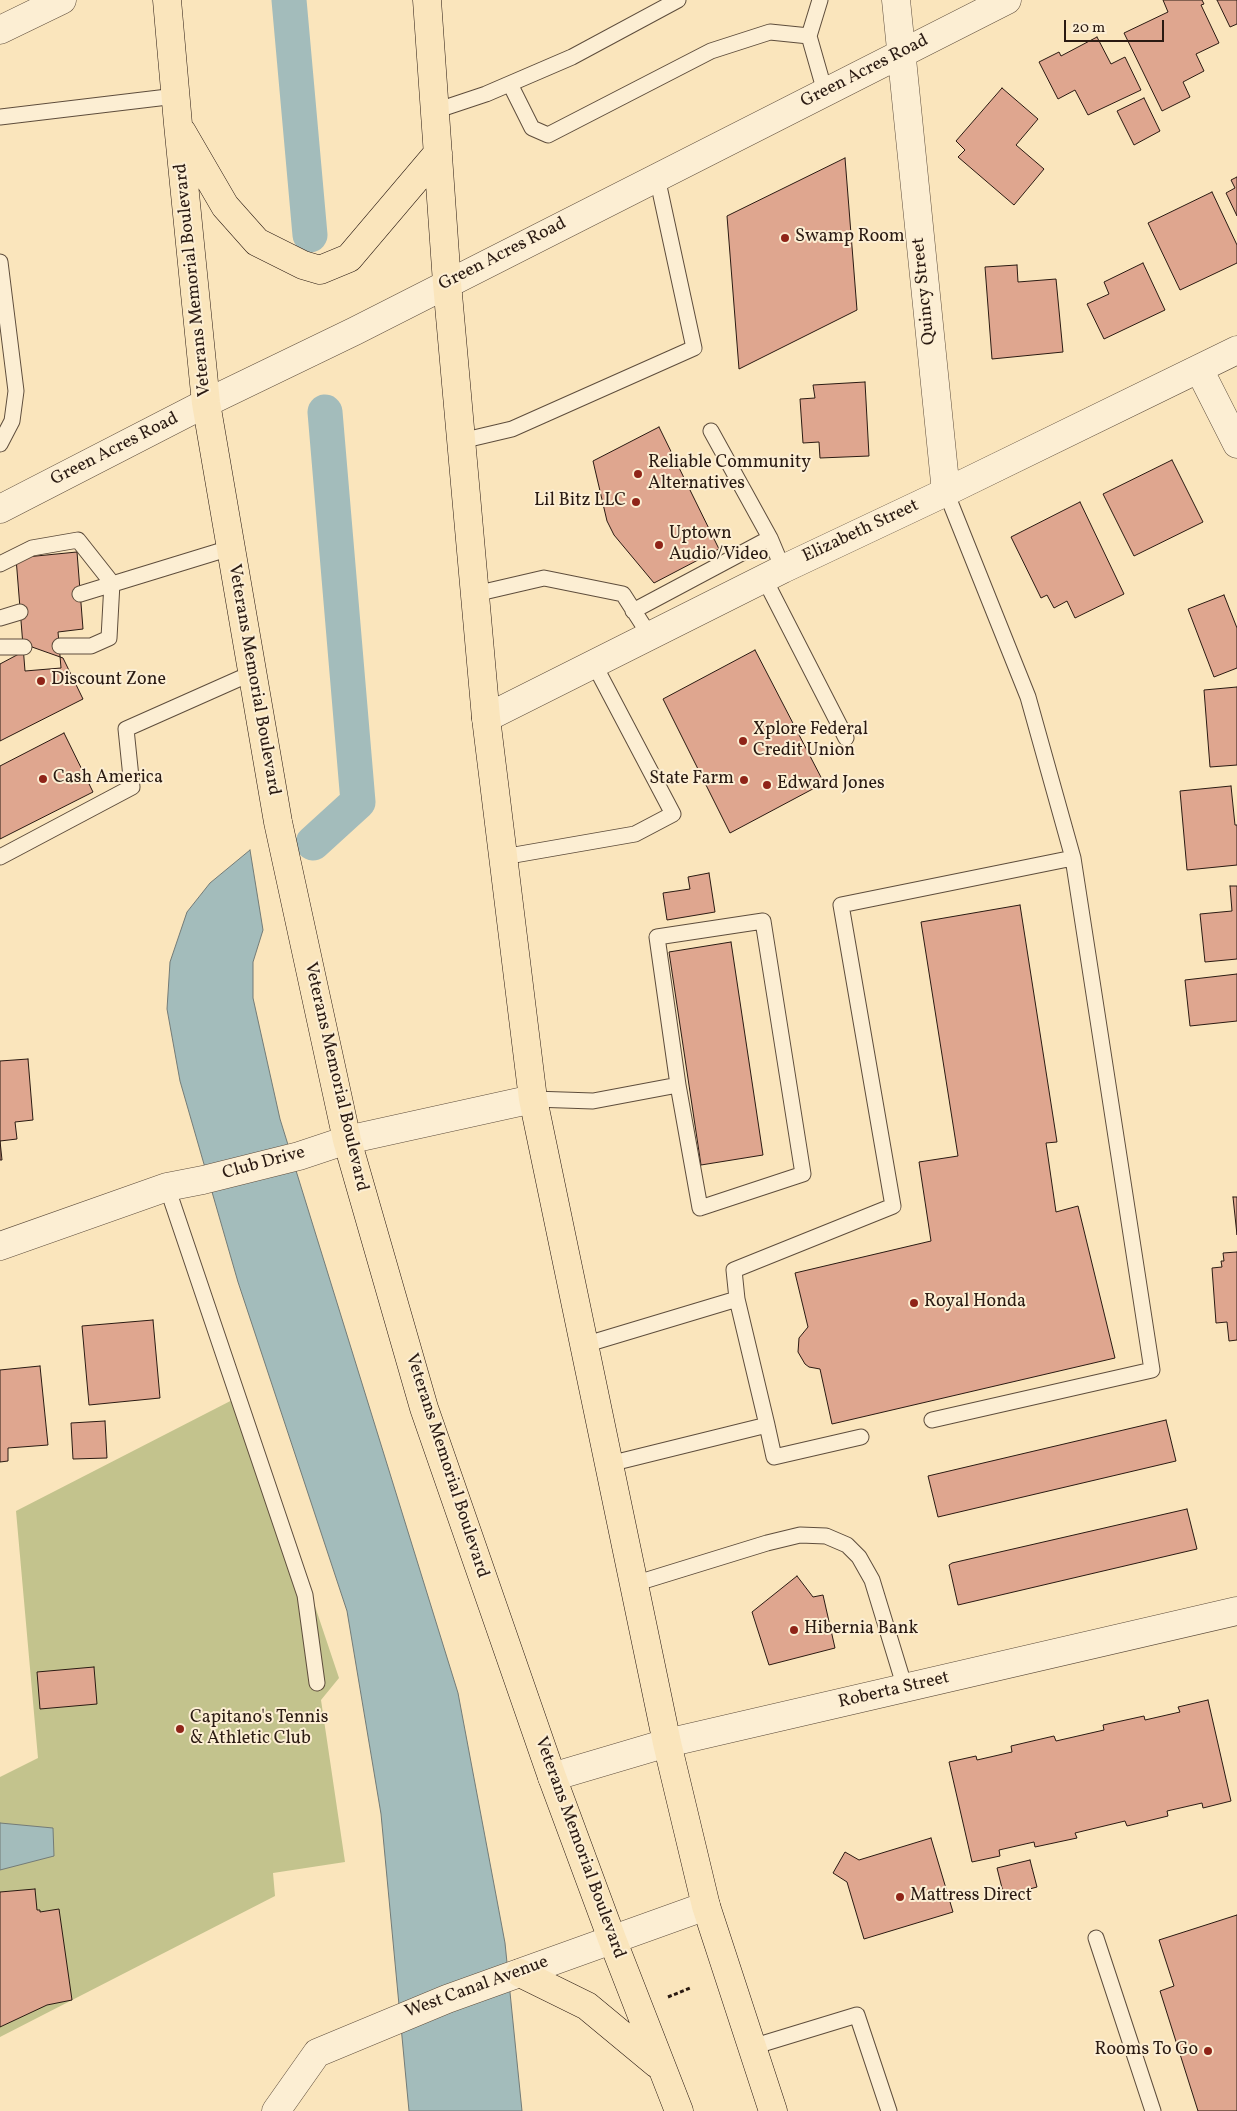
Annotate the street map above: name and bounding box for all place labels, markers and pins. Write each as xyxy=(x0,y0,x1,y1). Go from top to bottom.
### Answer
place label: Swamp Room xyxy=(795,227,905,249)
marker: Swamp Room xyxy=(779,232,791,244)
place label: Reliable Community Alternatives xyxy=(648,453,811,496)
marker: Reliable Community Alternatives xyxy=(632,468,644,480)
place label: Lil Bitz LLC xyxy=(534,491,626,513)
marker: Lil Bitz LLC xyxy=(630,496,642,508)
place label: Uptown Audio/Video xyxy=(669,524,768,566)
marker: Uptown Audio/Video xyxy=(653,539,665,551)
place label: Discount Zone xyxy=(51,670,166,692)
marker: Discount Zone xyxy=(35,675,47,687)
place label: Xplore Federal Credit Union xyxy=(753,720,868,762)
marker: Xplore Federal Credit Union xyxy=(737,735,749,747)
place label: Cash America xyxy=(53,768,163,790)
place label: State Farm xyxy=(649,769,734,791)
marker: Cash America xyxy=(37,773,49,785)
marker: State Farm xyxy=(738,774,750,786)
place label: Edward Jones xyxy=(777,774,885,796)
marker: Edward Jones xyxy=(761,779,773,791)
place label: Royal Honda xyxy=(924,1292,1026,1314)
marker: Royal Honda xyxy=(908,1297,920,1309)
place label: Hibernia Bank xyxy=(804,1619,918,1641)
marker: Hibernia Bank xyxy=(788,1624,800,1636)
place label: Capitano's Tennis & Athletic Club xyxy=(190,1708,328,1750)
marker: Capitano's Tennis & Athletic Club xyxy=(174,1723,186,1735)
place label: Mattress Direct xyxy=(910,1886,1032,1908)
marker: Mattress Direct xyxy=(894,1891,906,1903)
place label: Rooms To Go xyxy=(1094,2040,1198,2062)
marker: Rooms To Go xyxy=(1202,2045,1214,2057)

